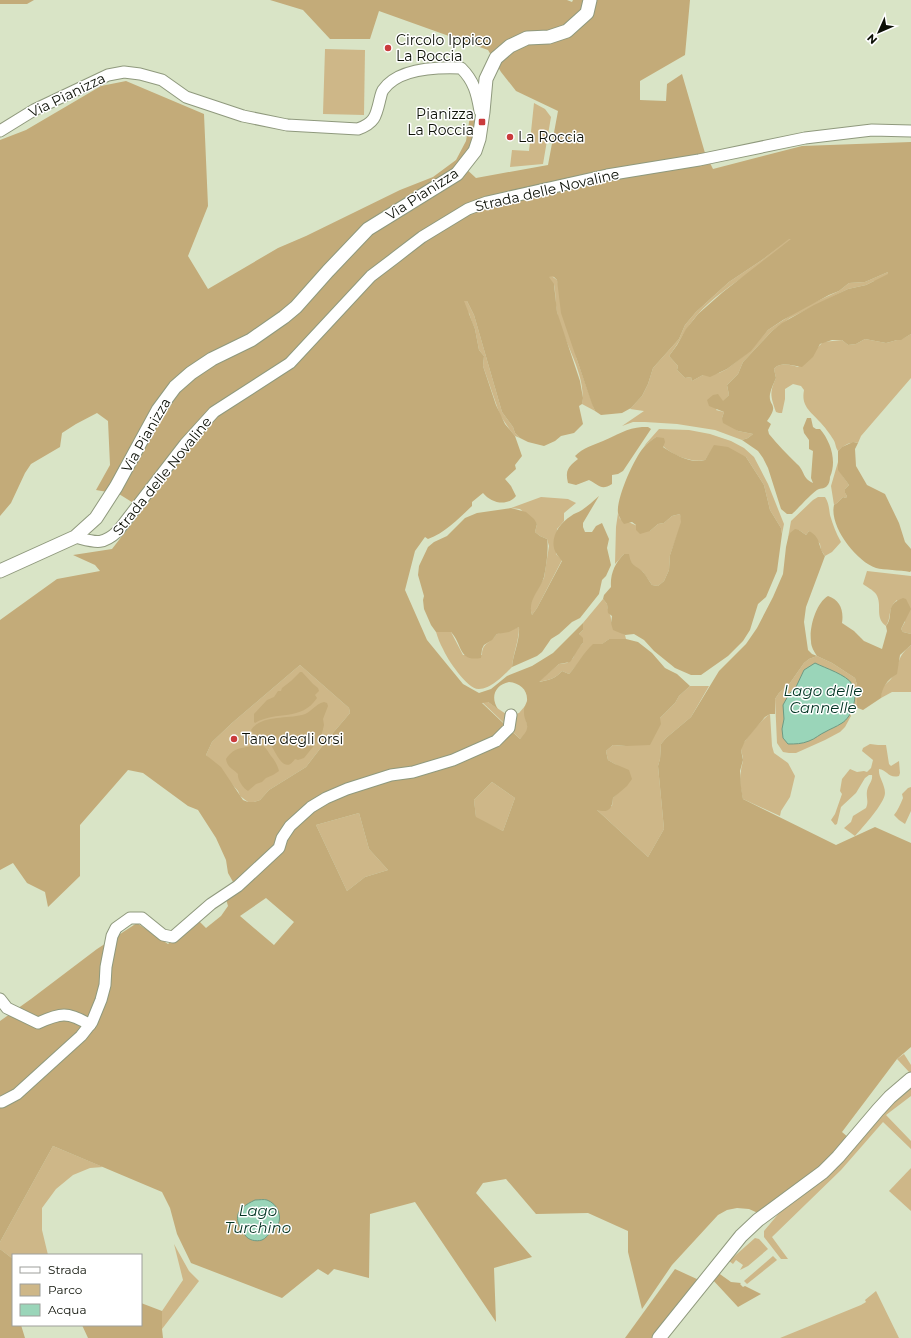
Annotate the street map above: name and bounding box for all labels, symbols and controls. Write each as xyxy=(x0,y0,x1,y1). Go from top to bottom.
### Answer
north arrow xyxy=(859,12,899,52)
place label: Circolo Ippico La Roccia xyxy=(396,31,492,65)
text: N xyxy=(864,31,880,47)
marker: Circolo Ippico La Roccia xyxy=(383,43,393,53)
street label: Via Pianizza xyxy=(26,69,108,121)
place label: Pianizza La Roccia xyxy=(407,105,474,139)
marker: Pianizza La Roccia xyxy=(477,117,487,127)
place label: La Roccia xyxy=(518,128,585,146)
marker: La Roccia xyxy=(505,132,515,142)
street label: Via Pianizza xyxy=(382,164,462,224)
street label: Strada delle Novaline xyxy=(473,165,621,215)
street label: Via Pianizza xyxy=(117,395,175,475)
street label: Strada delle Novaline xyxy=(109,413,215,539)
water label: Lago delle Cannelle xyxy=(784,681,862,717)
place label: Tane degli orsi xyxy=(242,730,343,748)
marker: Tane degli orsi xyxy=(229,734,239,744)
water label: Lago Turchino xyxy=(225,1201,291,1237)
legend xyxy=(12,1254,142,1326)
text: Strada xyxy=(48,1262,87,1277)
text: Parco xyxy=(48,1282,82,1297)
text: Acqua xyxy=(48,1302,86,1317)

